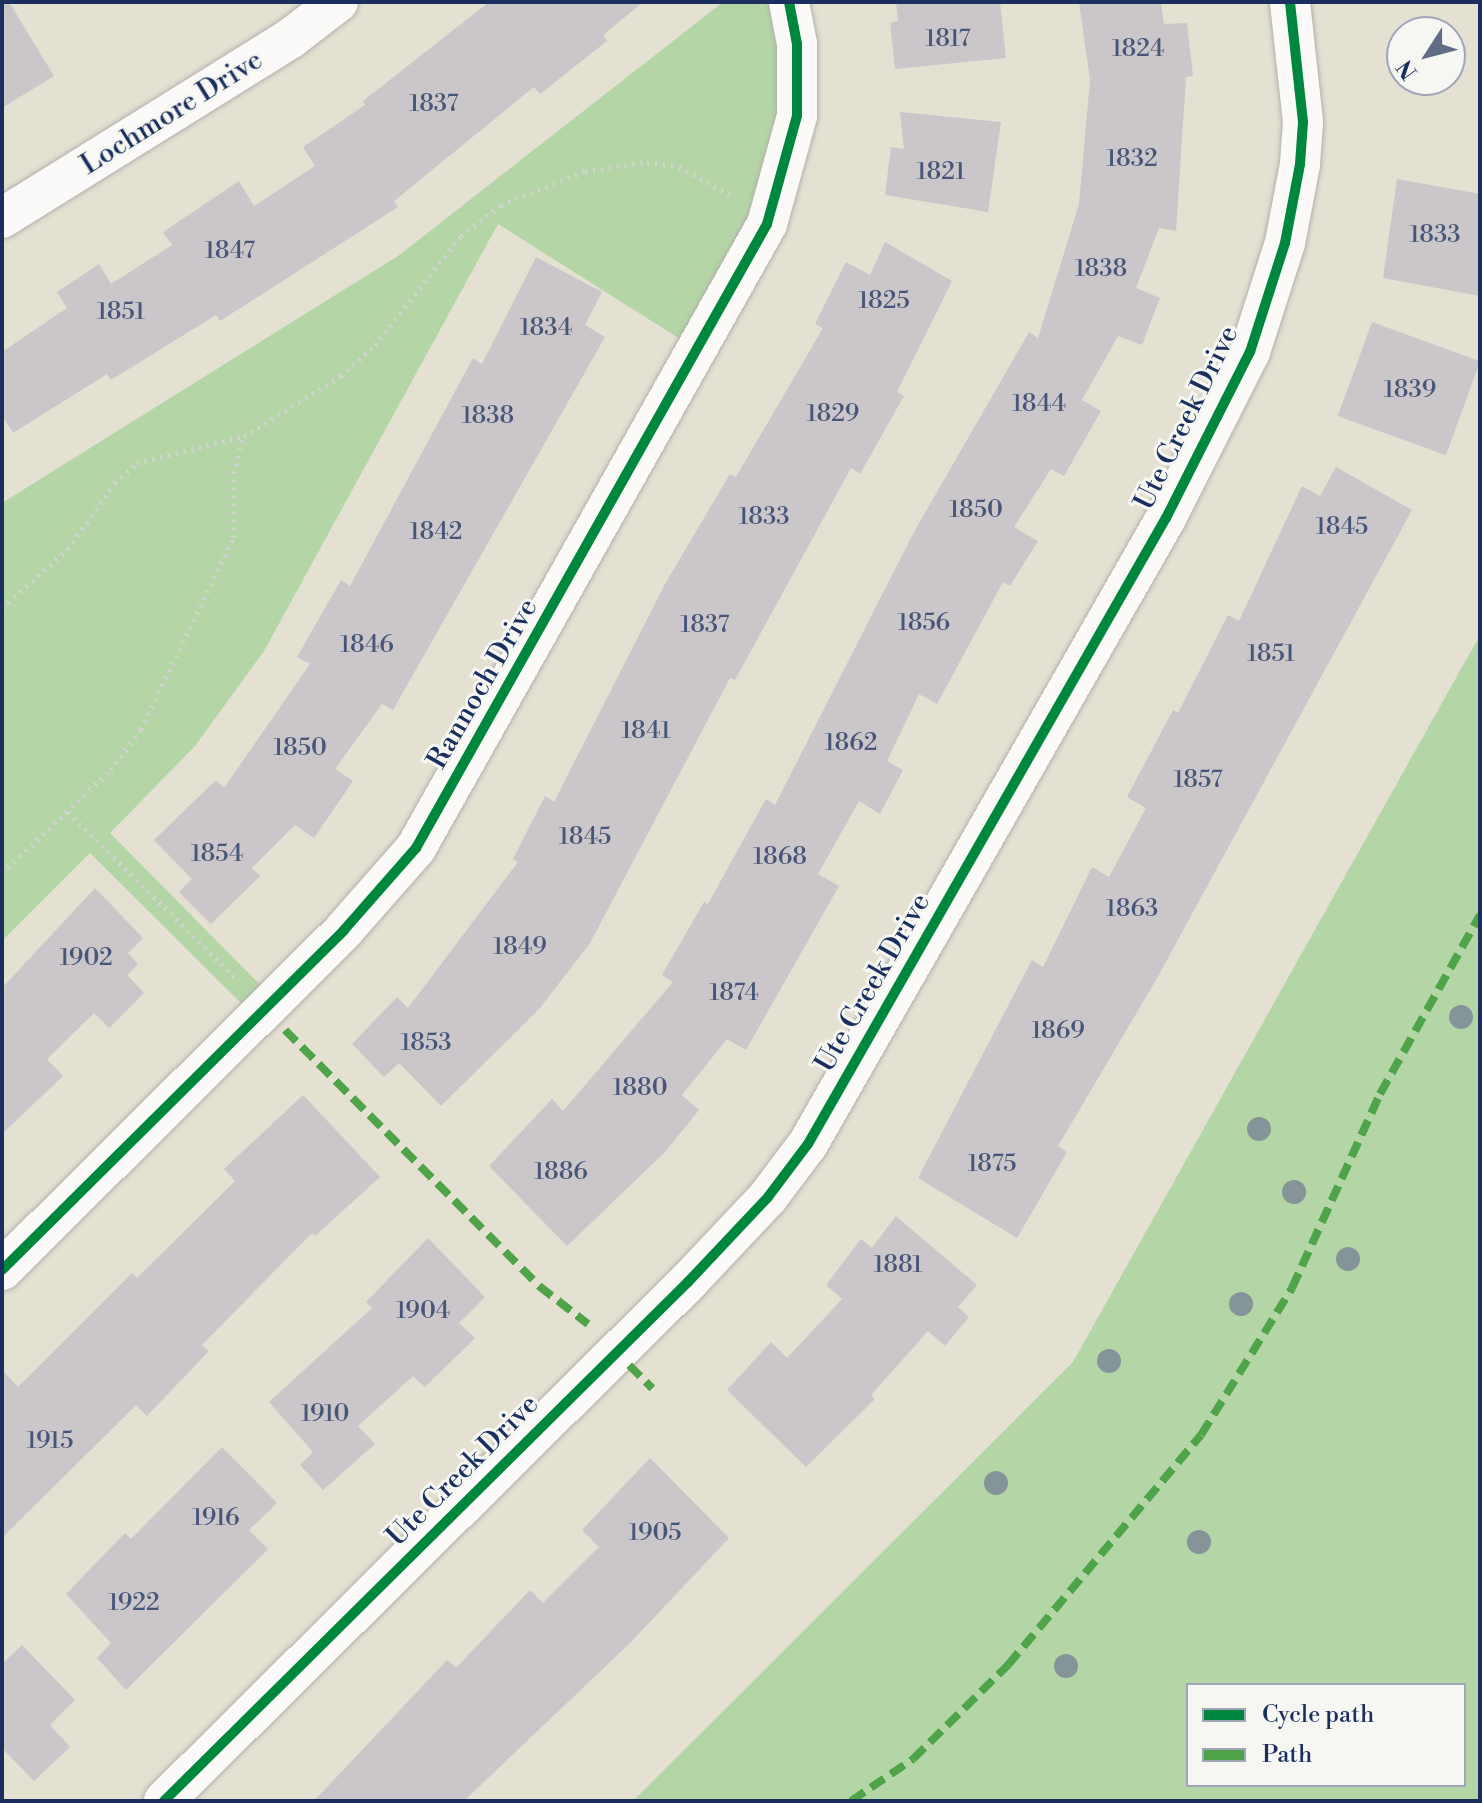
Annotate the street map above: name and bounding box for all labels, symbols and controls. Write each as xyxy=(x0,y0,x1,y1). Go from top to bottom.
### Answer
north arrow xyxy=(1386,16,1466,96)
house number: 1817 xyxy=(925,26,971,54)
house number: 1824 xyxy=(1112,36,1164,64)
street label: Lochmore Drive xyxy=(75,44,269,182)
text: N xyxy=(1392,54,1424,84)
house number: 1837 xyxy=(409,91,459,119)
house number: 1832 xyxy=(1106,146,1158,174)
house number: 1821 xyxy=(917,159,965,187)
house number: 1833 xyxy=(1409,222,1461,250)
house number: 1847 xyxy=(205,238,255,266)
house number: 1838 xyxy=(1075,256,1127,284)
house number: 1825 xyxy=(858,288,910,316)
house number: 1851 xyxy=(97,299,145,327)
house number: 1834 xyxy=(520,315,572,343)
street label: Ute Creek Drive xyxy=(1128,320,1246,516)
house number: 1839 xyxy=(1384,377,1436,405)
house number: 1844 xyxy=(1012,391,1066,419)
house number: 1829 xyxy=(807,401,859,429)
house number: 1838 xyxy=(462,403,514,431)
house number: 1850 xyxy=(949,497,1003,525)
house number: 1833 xyxy=(738,504,790,532)
house number: 1845 xyxy=(1316,514,1368,542)
house number: 1842 xyxy=(410,519,462,547)
street label: Rannoch Drive xyxy=(421,593,545,775)
house number: 1856 xyxy=(898,610,950,638)
house number: 1837 xyxy=(680,612,730,640)
house number: 1846 xyxy=(340,632,394,660)
house number: 1851 xyxy=(1247,641,1295,669)
house number: 1841 xyxy=(621,718,671,746)
house number: 1862 xyxy=(825,730,877,758)
house number: 1850 xyxy=(273,735,327,763)
house number: 1857 xyxy=(1173,767,1223,795)
house number: 1845 xyxy=(559,824,611,852)
house number: 1854 xyxy=(191,841,243,869)
house number: 1868 xyxy=(753,844,807,872)
street label: Ute Creek Drive xyxy=(808,888,938,1078)
house number: 1863 xyxy=(1106,896,1158,924)
house number: 1849 xyxy=(493,934,547,962)
house number: 1902 xyxy=(59,945,113,973)
house number: 1874 xyxy=(709,980,759,1008)
house number: 1869 xyxy=(1031,1018,1085,1046)
house number: 1853 xyxy=(400,1030,452,1058)
house number: 1880 xyxy=(612,1075,668,1103)
house number: 1875 xyxy=(967,1151,1017,1179)
house number: 1886 xyxy=(534,1159,588,1187)
house number: 1881 xyxy=(873,1252,923,1280)
house number: 1904 xyxy=(396,1298,450,1326)
street label: Ute Creek Drive xyxy=(380,1388,546,1554)
house number: 1910 xyxy=(301,1401,349,1429)
house number: 1915 xyxy=(27,1428,73,1456)
house number: 1916 xyxy=(192,1505,240,1533)
house number: 1905 xyxy=(628,1520,682,1548)
house number: 1922 xyxy=(108,1590,160,1618)
legend xyxy=(1186,1683,1466,1787)
text: Cycle path xyxy=(1262,1700,1374,1730)
text: Path xyxy=(1262,1740,1312,1770)

